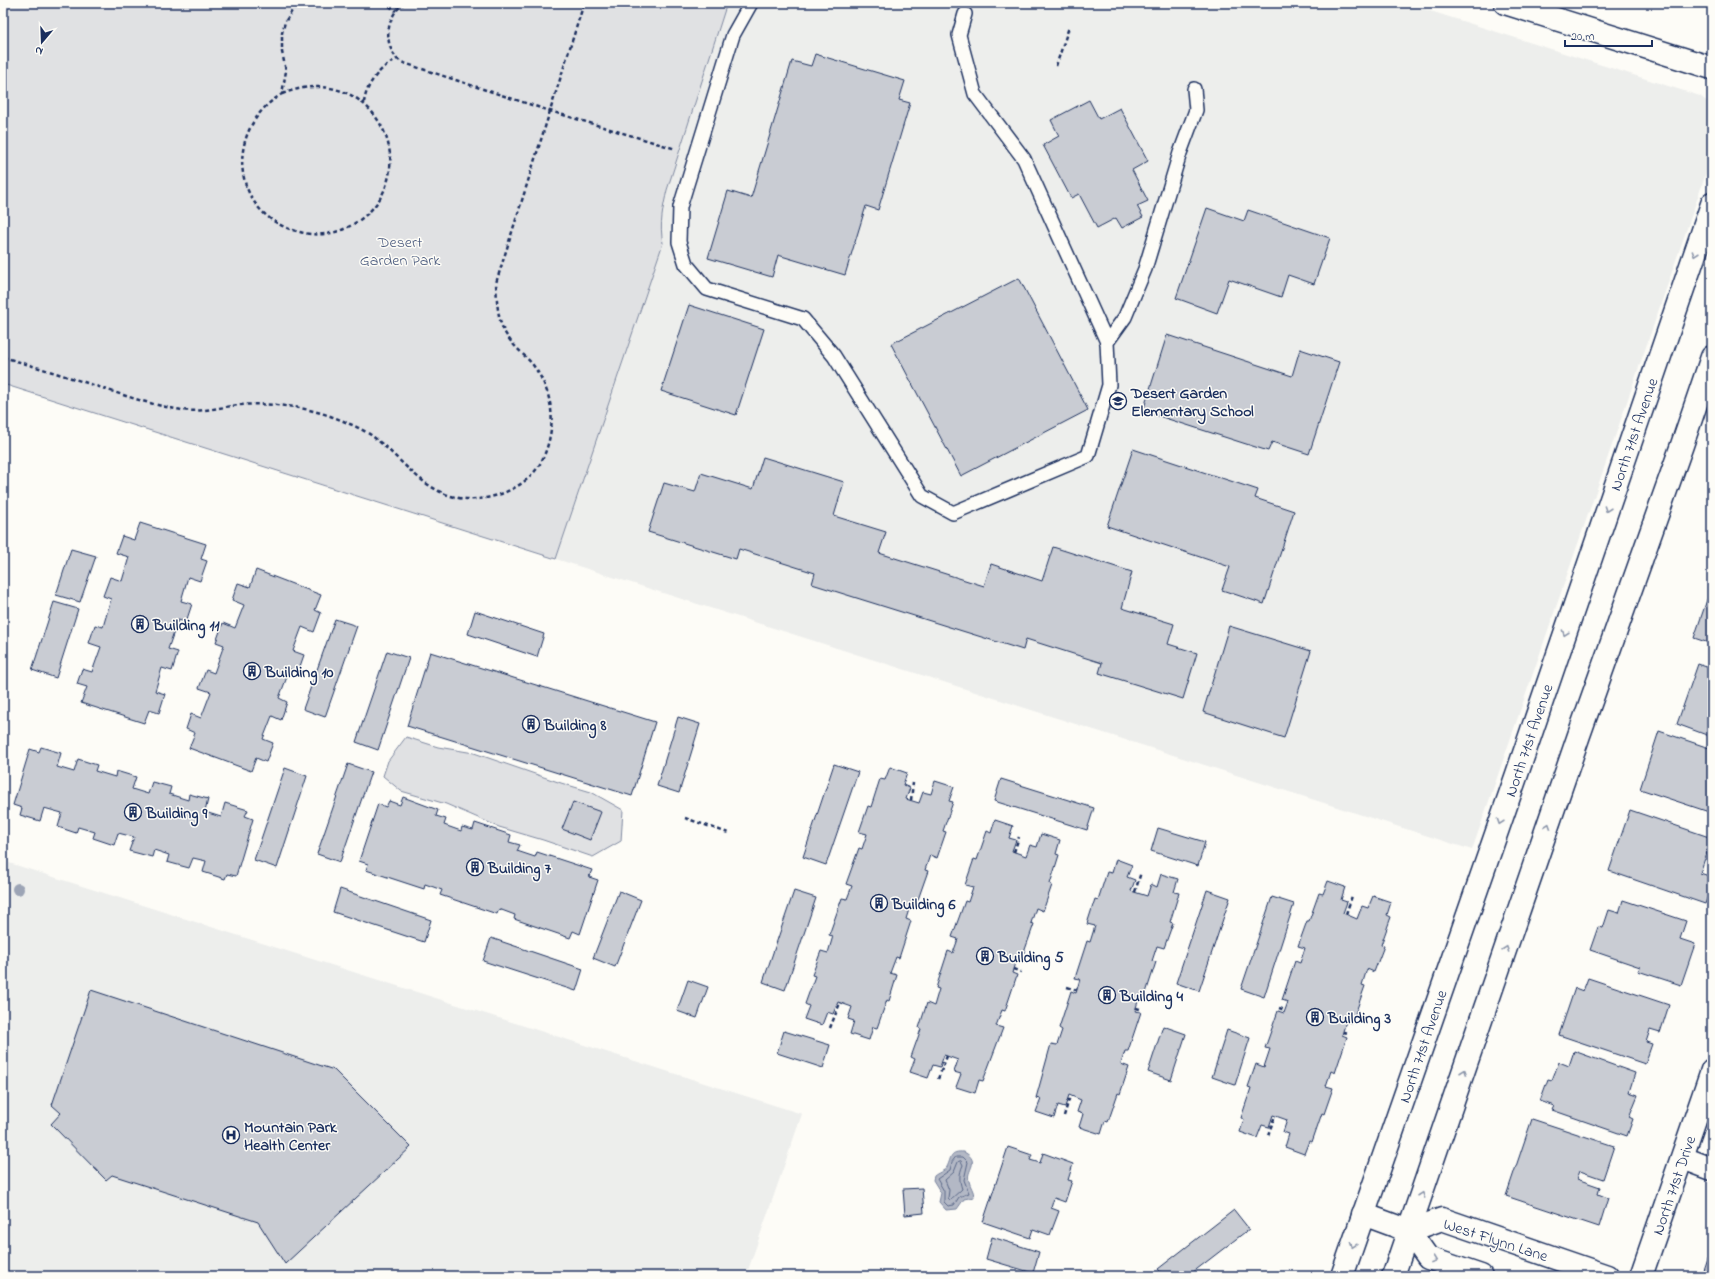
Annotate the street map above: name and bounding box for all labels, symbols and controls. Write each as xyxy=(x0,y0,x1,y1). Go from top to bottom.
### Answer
north arrow xyxy=(22,22,62,62)
scale bar xyxy=(1565,22,1652,48)
text: 20 m xyxy=(1571,28,1594,46)
text: N xyxy=(33,42,45,59)
park label: Desert Garden Park xyxy=(360,231,441,273)
one-way arrow xyxy=(1691,250,1699,257)
street label: North 71st Avenue xyxy=(1604,374,1666,494)
place label: Desert Garden Elementary School xyxy=(1130,382,1254,425)
school or university icon: Desert Garden Elementary School xyxy=(1108,391,1128,411)
one-way arrow xyxy=(1603,506,1612,513)
building icon: Building 11 xyxy=(130,614,150,634)
place label: Building 11 xyxy=(152,614,220,639)
one-way arrow xyxy=(1562,629,1570,636)
building icon: Building 10 xyxy=(242,661,262,681)
place label: Building 10 xyxy=(264,661,333,686)
street label: North 71st Avenue xyxy=(1499,680,1561,800)
building icon: Building 8 xyxy=(521,714,541,734)
place label: Building 8 xyxy=(543,714,606,739)
building icon: Building 9 xyxy=(123,802,143,822)
place label: Building 9 xyxy=(145,802,207,827)
one-way arrow xyxy=(1497,818,1505,825)
one-way arrow xyxy=(1543,822,1552,829)
building icon: Building 7 xyxy=(465,857,485,877)
place label: Building 7 xyxy=(487,857,551,882)
building icon: Building 6 xyxy=(869,893,889,913)
place label: Building 6 xyxy=(891,893,956,918)
one-way arrow xyxy=(1501,945,1510,952)
building icon: Building 5 xyxy=(975,946,995,966)
place label: Building 5 xyxy=(997,946,1064,971)
building icon: Building 4 xyxy=(1097,985,1117,1005)
place label: Building 4 xyxy=(1119,985,1183,1010)
street label: North 71st Avenue xyxy=(1393,986,1455,1106)
building icon: Building 3 xyxy=(1305,1007,1325,1027)
place label: Building 3 xyxy=(1327,1007,1391,1032)
one-way arrow xyxy=(1459,1068,1467,1075)
place label: Mountain Park Health Center xyxy=(244,1116,338,1158)
hospital icon: Mountain Park Health Center xyxy=(221,1125,241,1145)
street label: North 71st Drive xyxy=(1647,1132,1703,1239)
one-way arrow xyxy=(1417,1191,1425,1198)
street label: West Flynn Lane xyxy=(1440,1213,1551,1269)
one-way arrow xyxy=(1349,1242,1358,1249)
one-way arrow xyxy=(1430,1255,1437,1264)

